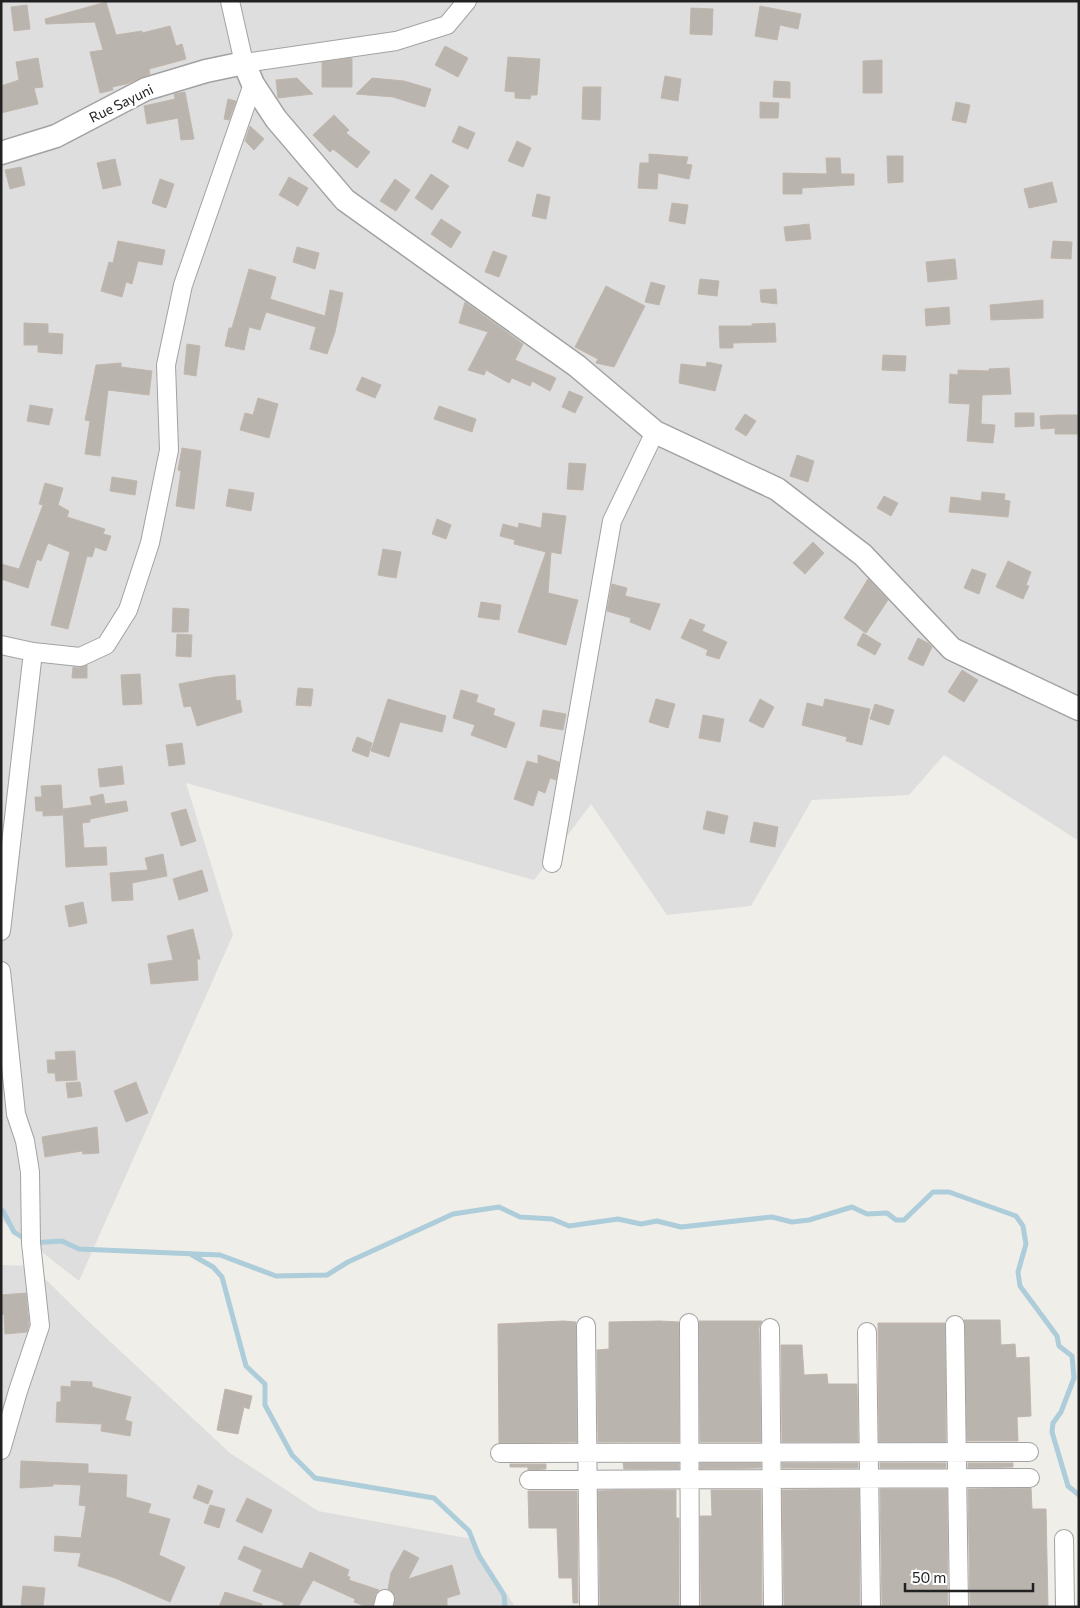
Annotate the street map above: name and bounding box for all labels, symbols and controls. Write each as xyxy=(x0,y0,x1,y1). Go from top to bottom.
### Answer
street label: Rue Sayuni xyxy=(86,80,156,126)
scale bar xyxy=(905,1560,1032,1592)
text: 50 m xyxy=(912,1568,946,1586)

